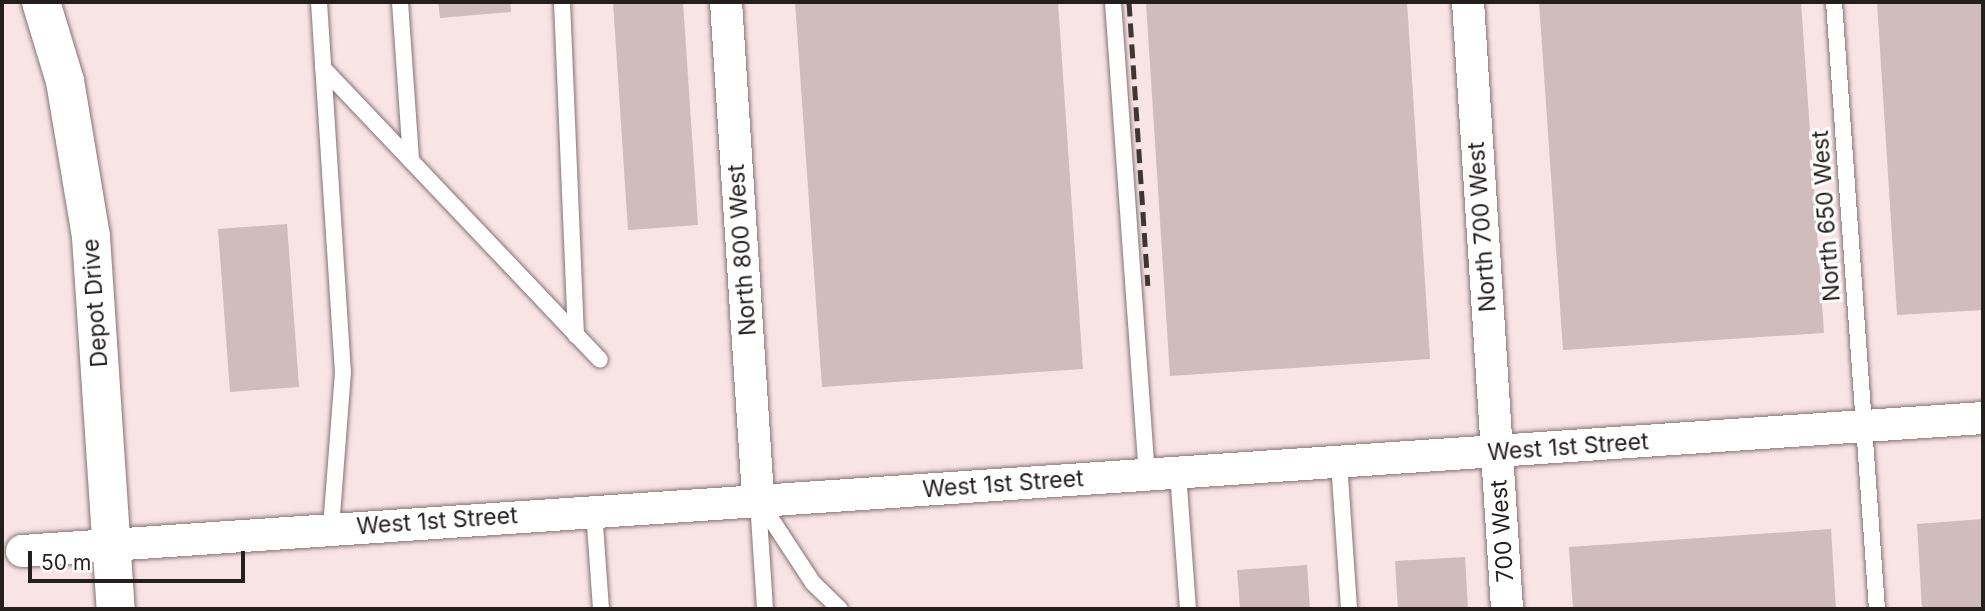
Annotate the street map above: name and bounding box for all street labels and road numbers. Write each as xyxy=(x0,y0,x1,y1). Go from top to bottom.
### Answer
street label: North 650 West xyxy=(1806,129,1846,303)
street label: North 700 West xyxy=(1462,141,1502,313)
street label: North 800 West xyxy=(722,163,762,337)
street label: Depot Drive xyxy=(77,238,113,368)
street label: West 1st Street xyxy=(1487,428,1649,466)
street label: West 1st Street xyxy=(922,465,1084,503)
street label: 700 West xyxy=(1485,479,1519,583)
street label: West 1st Street xyxy=(356,502,518,540)

